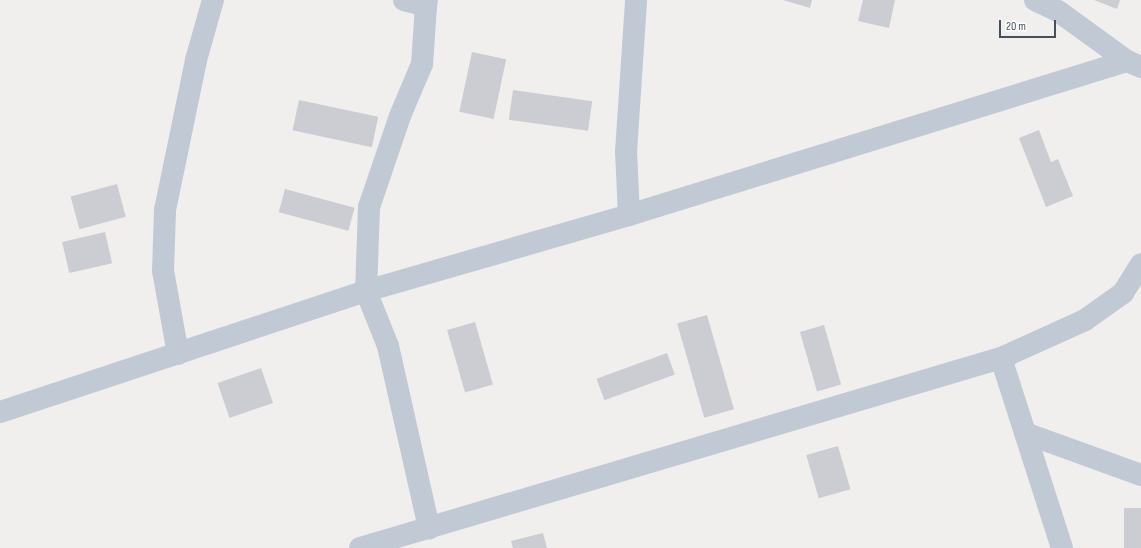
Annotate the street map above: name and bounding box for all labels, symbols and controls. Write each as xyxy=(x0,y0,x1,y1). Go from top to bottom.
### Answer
scale bar xyxy=(1001,12,1058,38)
text: 20 m xyxy=(1006,19,1026,34)

